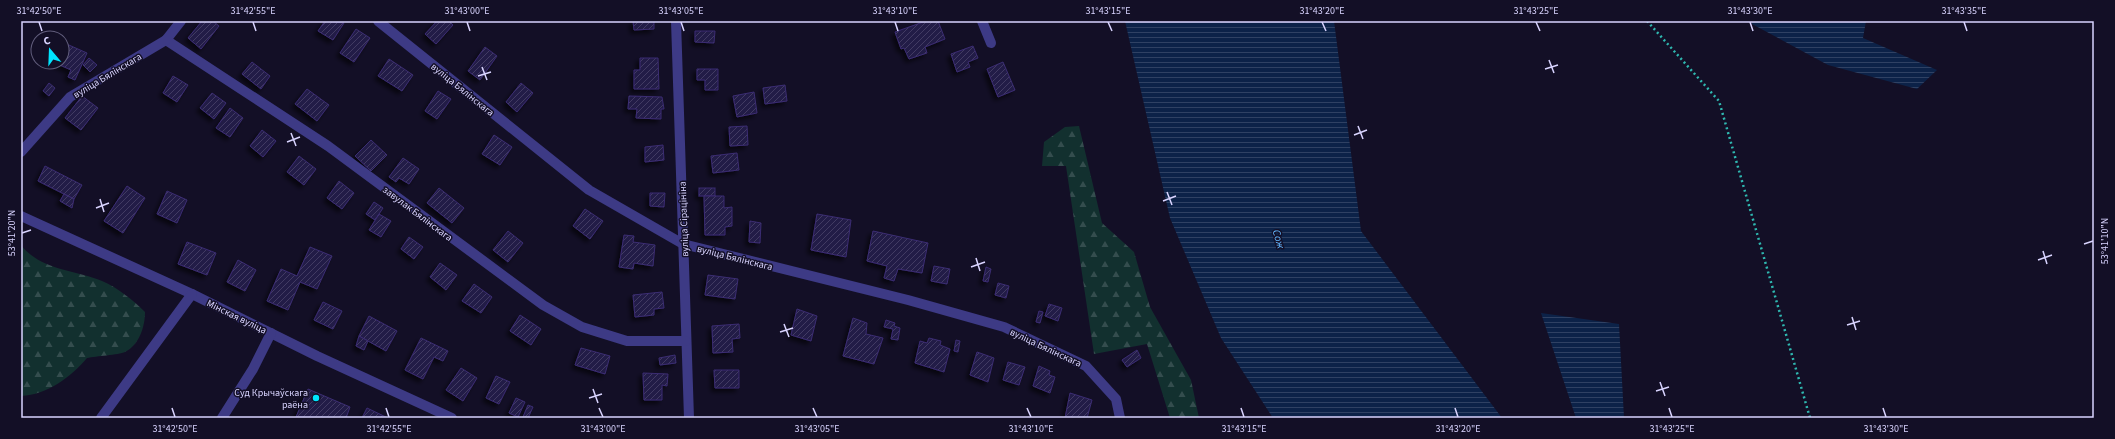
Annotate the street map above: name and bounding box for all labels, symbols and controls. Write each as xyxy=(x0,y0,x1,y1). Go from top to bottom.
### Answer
text: 31°42'50"E xyxy=(16,4,62,18)
text: 31°42'55"E xyxy=(230,4,276,18)
text: 31°43'00"E xyxy=(444,4,490,18)
text: 31°43'05"E xyxy=(658,4,704,18)
text: 31°43'10"E xyxy=(872,4,918,18)
text: 31°43'15"E xyxy=(1085,4,1131,18)
text: 31°43'20"E xyxy=(1299,4,1345,18)
text: 31°43'25"E xyxy=(1513,4,1559,18)
text: 31°43'30"E xyxy=(1727,4,1773,18)
text: 31°43'35"E xyxy=(1941,4,1987,18)
north arrow xyxy=(30,30,70,70)
text: С xyxy=(41,33,53,49)
street label: вуліца Бялінскага xyxy=(71,50,144,102)
street label: вуліца Бялінскага xyxy=(428,60,497,120)
street label: вуліца Сірацініна xyxy=(676,181,692,257)
street label: завулак Бялінскага xyxy=(380,183,455,245)
text: 53°41'20"N xyxy=(5,210,19,256)
text: 53°41'10"N xyxy=(2098,218,2112,264)
water label: Сож xyxy=(1269,228,1289,251)
street label: вуліца Бялінскага xyxy=(695,242,774,274)
street label: Мінская вуліца xyxy=(204,296,269,337)
street label: вуліца Бялінскага xyxy=(1007,325,1084,371)
place label: Суд Крычаўскага раёна xyxy=(234,386,308,412)
marker: Суд Крычаўскага раёна xyxy=(311,393,321,403)
text: 31°42'50"E xyxy=(152,422,198,436)
text: 31°42'55"E xyxy=(366,422,412,436)
text: 31°43'00"E xyxy=(580,422,626,436)
text: 31°43'05"E xyxy=(794,422,840,436)
text: 31°43'10"E xyxy=(1008,422,1054,436)
text: 31°43'15"E xyxy=(1221,422,1267,436)
text: 31°43'20"E xyxy=(1435,422,1481,436)
text: 31°43'25"E xyxy=(1649,422,1695,436)
text: 31°43'30"E xyxy=(1863,422,1909,436)

